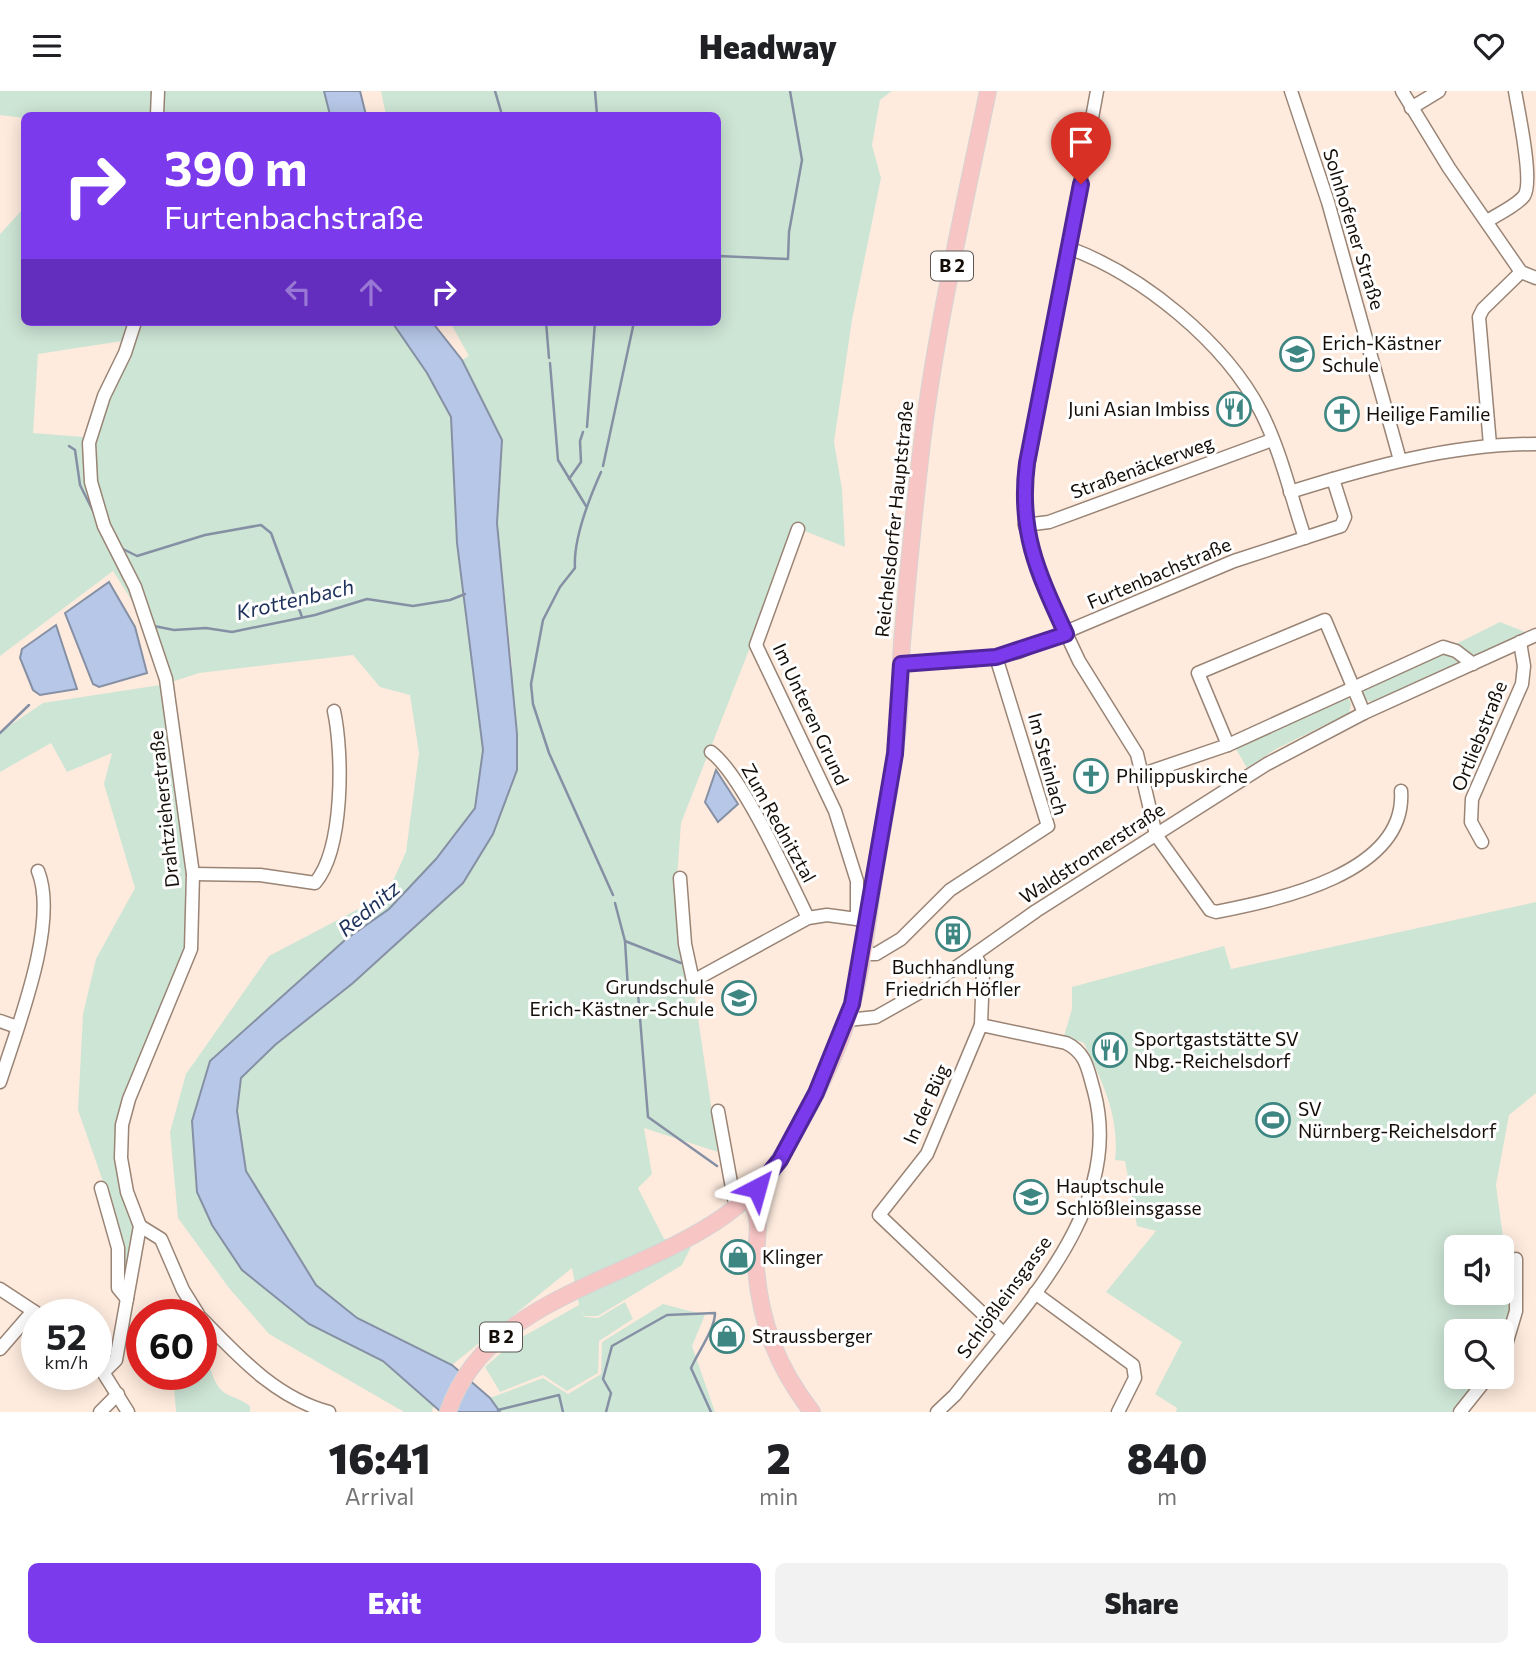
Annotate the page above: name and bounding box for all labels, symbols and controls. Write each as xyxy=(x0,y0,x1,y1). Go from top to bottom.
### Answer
text: Headway xyxy=(699,26,837,66)
icon: menu xyxy=(28,27,66,65)
icon: heart xyxy=(1470,27,1508,65)
pin xyxy=(1051,112,1111,184)
icon: arrive xyxy=(1062,123,1100,161)
text: 390 m xyxy=(164,136,307,196)
icon: right xyxy=(49,140,140,231)
street label: Solnhofener Straße xyxy=(1319,146,1390,312)
text: Furtenbachstraße xyxy=(164,196,424,236)
road number: B 2 xyxy=(931,251,973,281)
icon: left xyxy=(279,273,317,311)
icon: ahead xyxy=(352,273,390,311)
icon: right xyxy=(425,273,463,311)
place label: Erich-Kästner Schule xyxy=(1322,331,1442,376)
school or university icon: Erich-Kästner Schule xyxy=(1278,335,1316,373)
restaurant icon: Juni Asian Imbiss xyxy=(1215,390,1253,428)
church icon: Heilige Familie xyxy=(1323,395,1361,433)
place label: Juni Asian Imbiss xyxy=(1068,397,1210,420)
street label: Reichelsdorfer Hauptstraße xyxy=(870,399,917,638)
place label: Heilige Familie xyxy=(1366,402,1490,425)
street label: Straßenäckerweg xyxy=(1067,430,1216,503)
street label: Furtenbachstraße xyxy=(1083,532,1234,613)
water label: Krottenbach xyxy=(233,573,356,624)
street label: Im Unteren Grund xyxy=(769,639,854,788)
street label: Ortliebstraße xyxy=(1446,677,1511,794)
street label: Im Steinlach xyxy=(1024,710,1073,818)
street label: Drahtzieherstraße xyxy=(144,729,183,889)
church icon: Philippuskirche xyxy=(1072,757,1110,795)
street label: Zum Rednitztal xyxy=(737,759,822,886)
place label: Philippuskirche xyxy=(1116,764,1248,787)
street label: Waldstromerstraße xyxy=(1015,797,1169,908)
water label: Rednitz xyxy=(332,874,404,941)
building icon: Buchhandlung Friedrich Höfler xyxy=(934,915,972,953)
place label: Buchhandlung Friedrich Höfler xyxy=(885,955,1021,1000)
place label: Grundschule Erich-Kästner-Schule xyxy=(530,975,714,1020)
school or university icon: Grundschule Erich-Kästner-Schule xyxy=(720,979,758,1017)
place label: Sportgaststätte SV Nbg.-Reichelsdorf xyxy=(1134,1027,1299,1072)
restaurant icon: Sportgaststätte SV Nbg.-Reichelsdorf xyxy=(1091,1031,1129,1069)
street label: In der Büg xyxy=(898,1060,953,1147)
place label: SV Nürnberg-Reichelsdorf xyxy=(1298,1097,1497,1142)
sports icon: SV Nürnberg-Reichelsdorf xyxy=(1254,1101,1292,1139)
position arrow xyxy=(720,1151,794,1225)
place label: Hauptschule Schlößleinsgasse xyxy=(1056,1174,1202,1219)
school or university icon: Hauptschule Schlößleinsgasse xyxy=(1012,1178,1050,1216)
street label: Schlößleinsgasse xyxy=(951,1231,1056,1362)
map controls xyxy=(1444,1235,1514,1389)
button: sound xyxy=(1444,1235,1514,1305)
shop icon: Klinger xyxy=(719,1238,757,1276)
place label: Klinger xyxy=(762,1245,823,1268)
speed limit sign: 60 xyxy=(126,1299,217,1390)
text: 52 xyxy=(46,1314,87,1357)
shop icon: Straussberger xyxy=(708,1317,746,1355)
button: search xyxy=(1444,1319,1514,1389)
road number: B 2 xyxy=(480,1323,522,1351)
place label: Straussberger xyxy=(752,1324,873,1347)
text: km/h xyxy=(45,1351,88,1373)
text: 16:41 xyxy=(329,1431,431,1483)
text: 2 xyxy=(767,1431,791,1483)
text: 840 xyxy=(1127,1431,1207,1483)
text: Arrival xyxy=(345,1482,414,1510)
text: min xyxy=(759,1482,798,1510)
text: m xyxy=(1157,1482,1177,1510)
button: Exit xyxy=(28,1563,761,1643)
button: Share xyxy=(775,1563,1508,1643)

